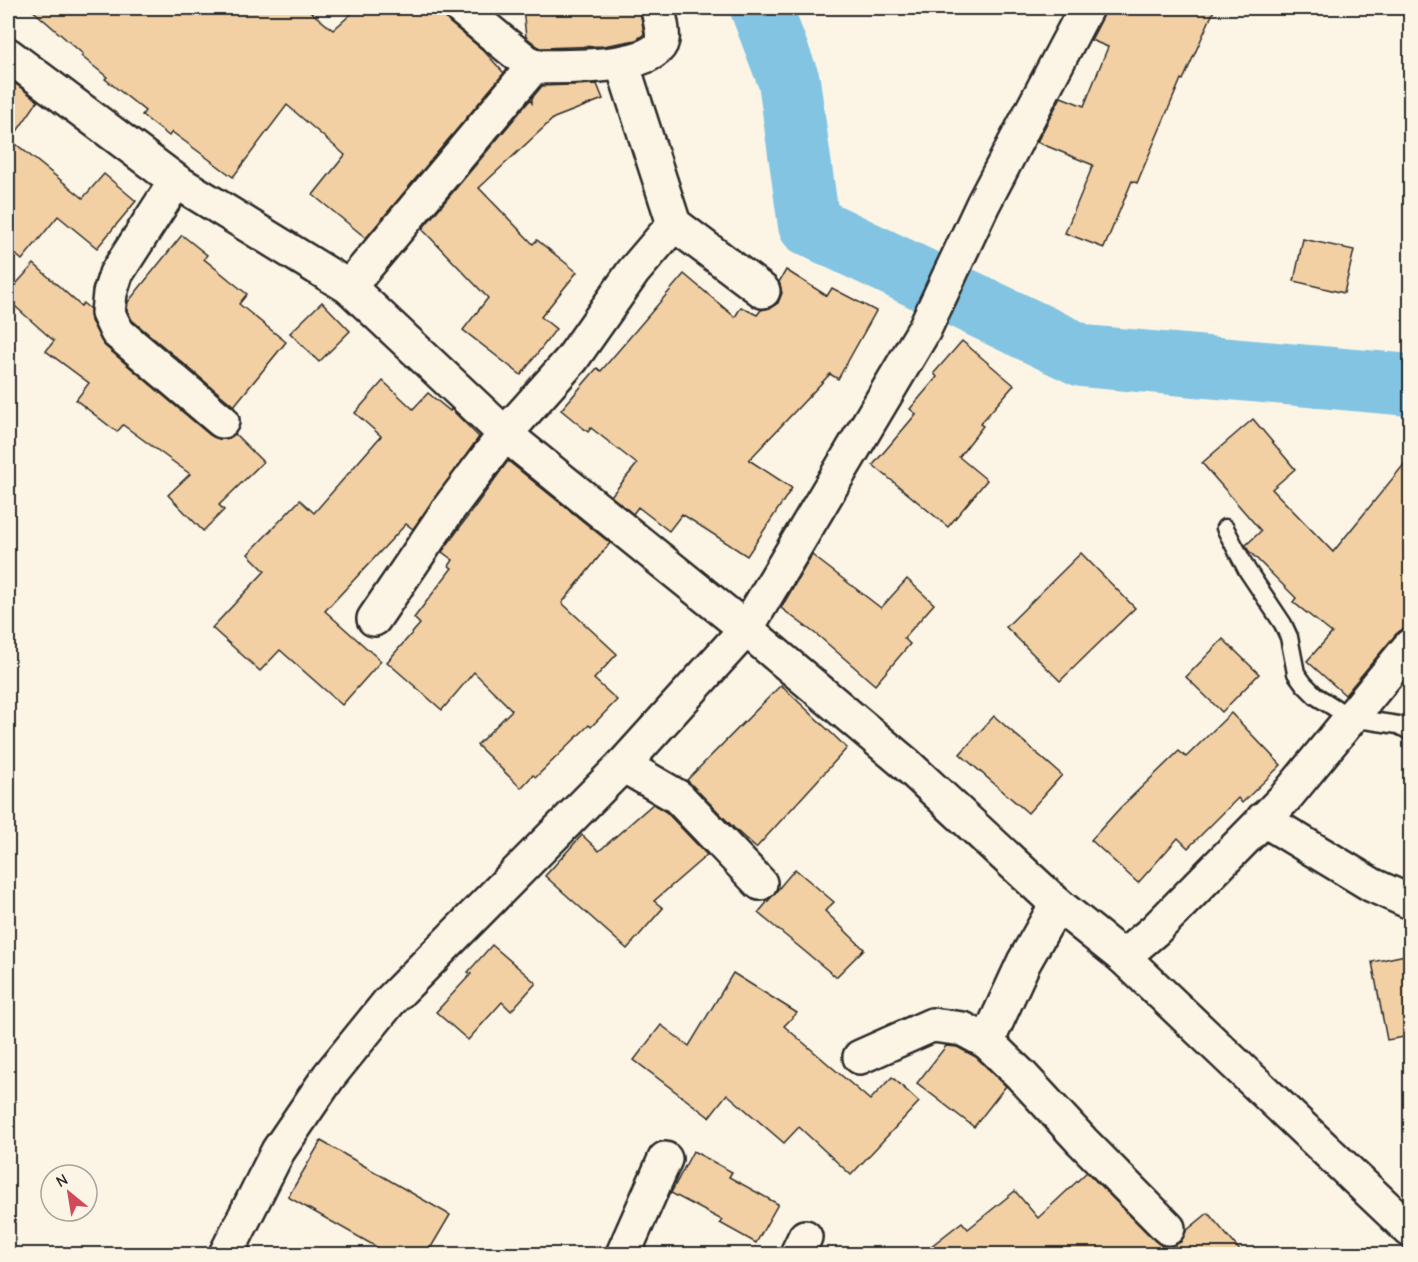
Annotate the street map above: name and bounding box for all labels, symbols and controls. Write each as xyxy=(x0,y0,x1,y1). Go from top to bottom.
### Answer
north arrow xyxy=(39,1163,99,1223)
text: N xyxy=(53,1170,71,1191)

